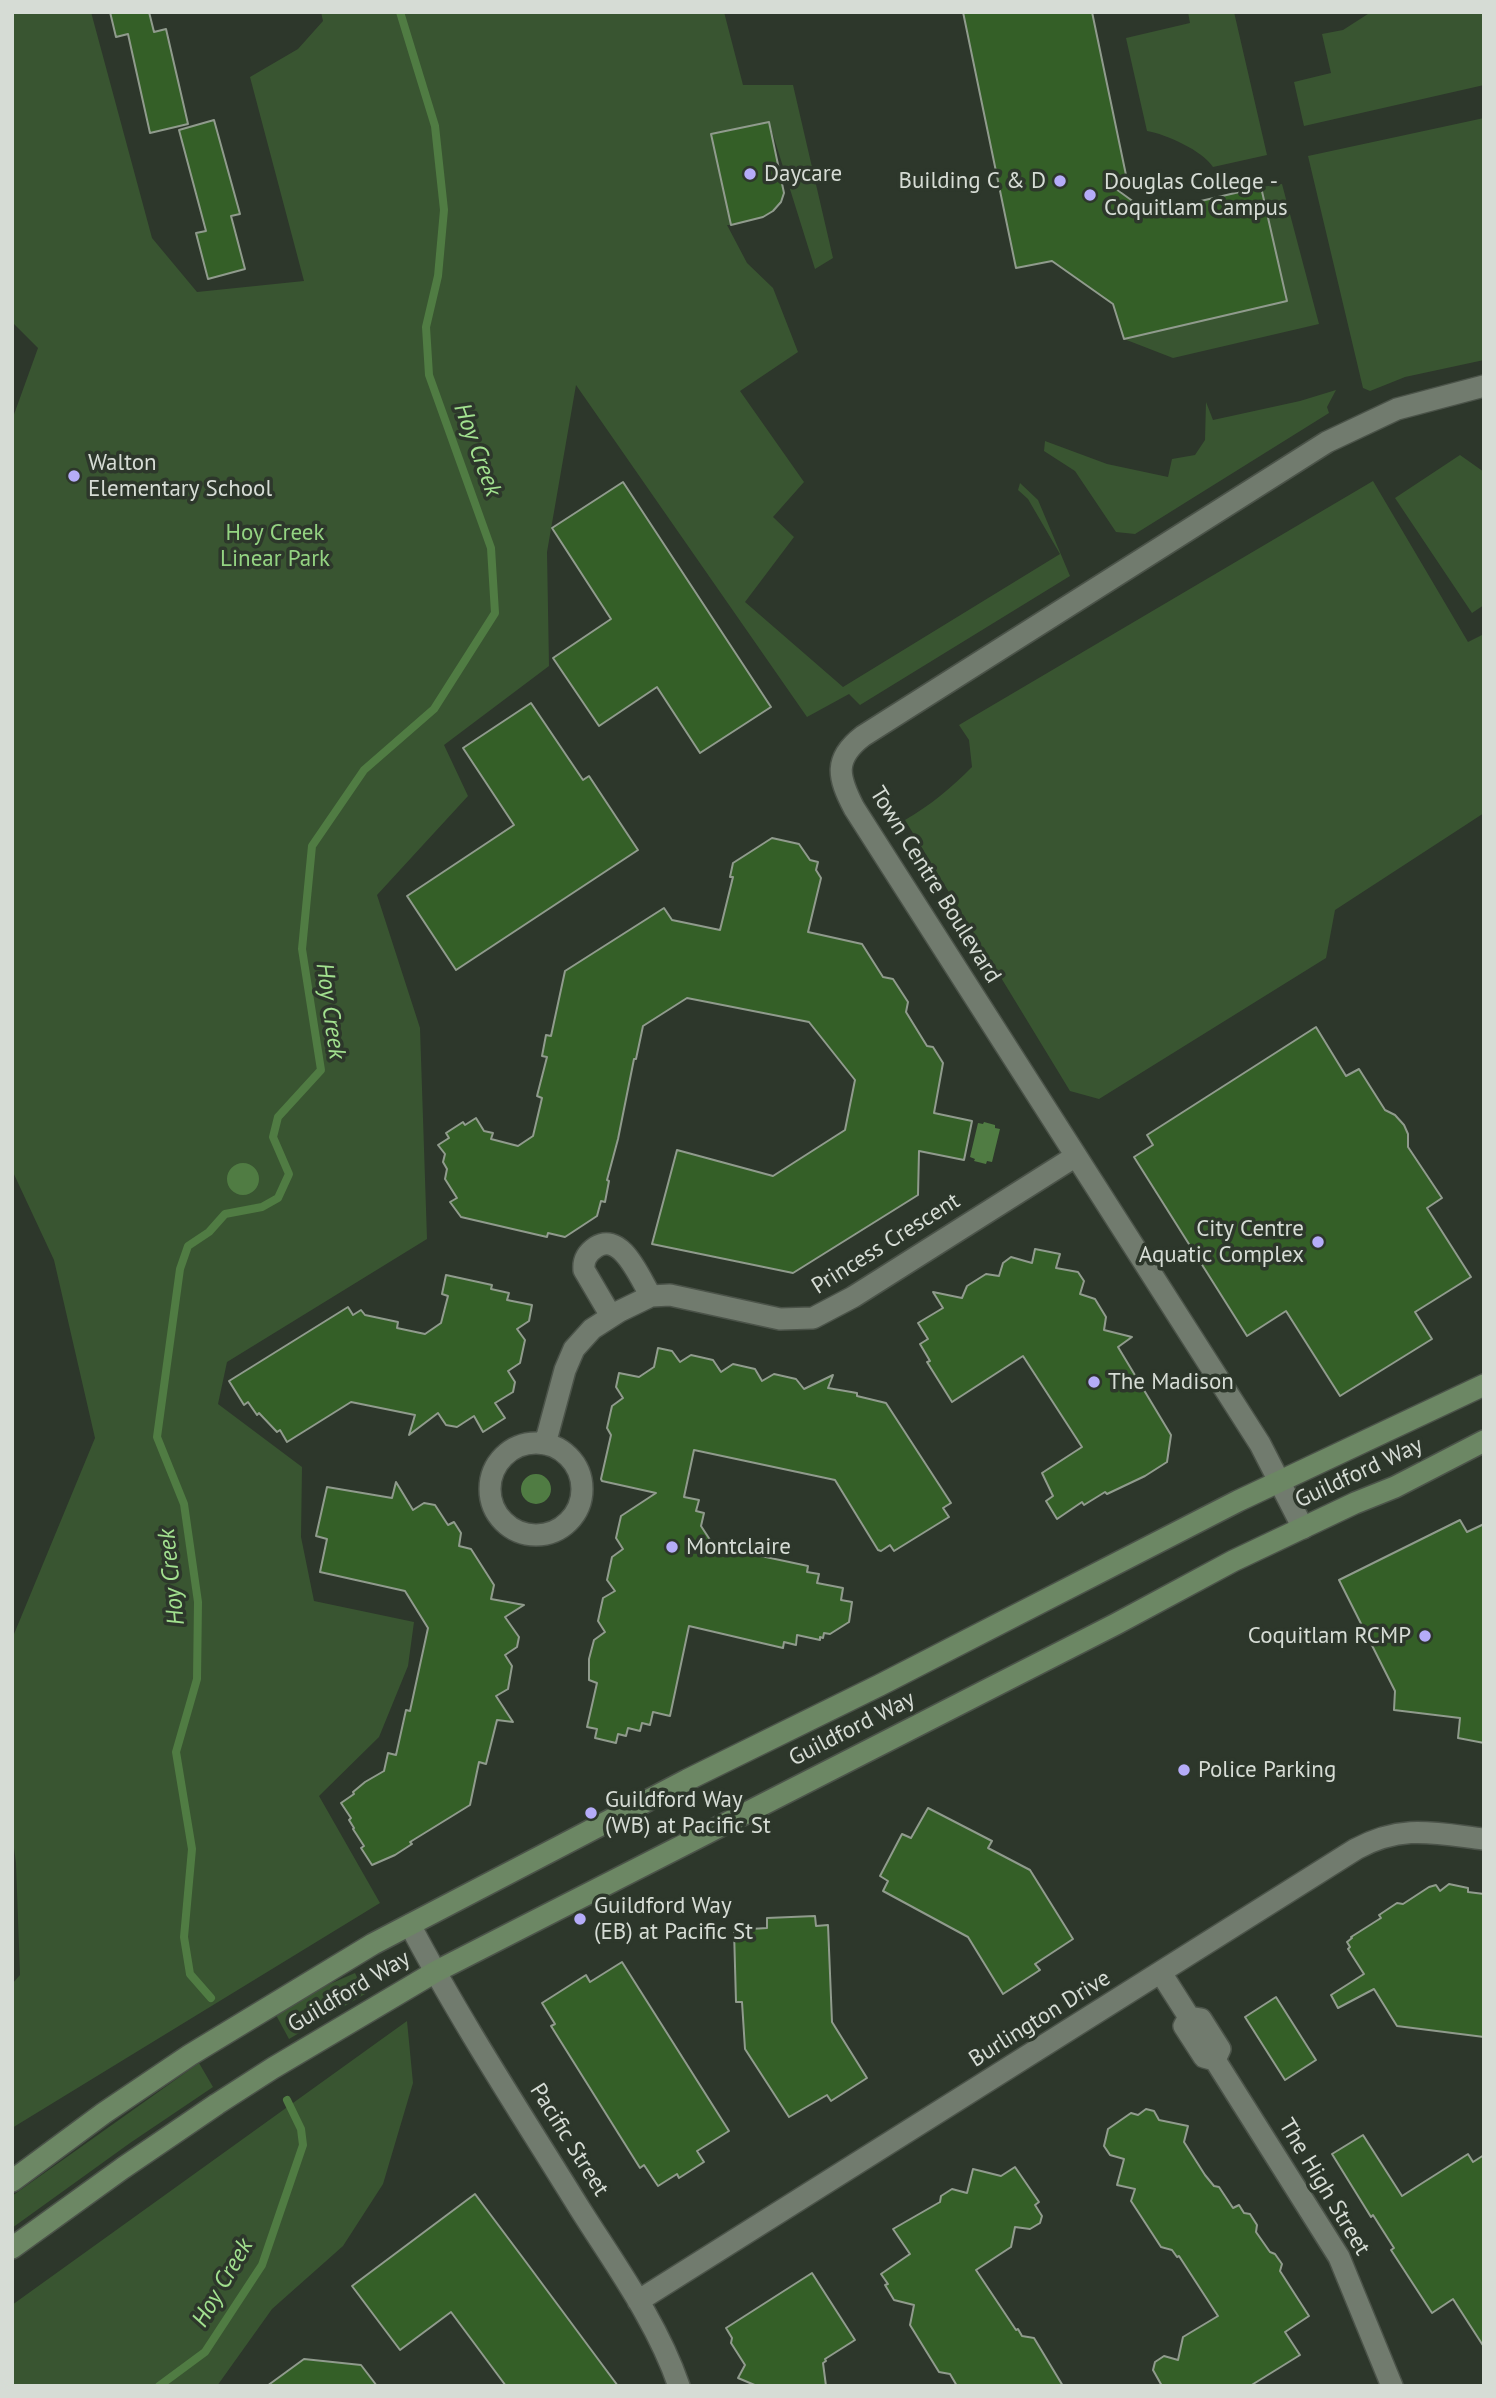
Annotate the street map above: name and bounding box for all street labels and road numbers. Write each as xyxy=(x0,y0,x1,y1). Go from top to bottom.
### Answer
street label: Town Centre Boulevard xyxy=(863,782,1007,988)
street label: Princess Crescent xyxy=(807,1187,965,1301)
street label: Guildford Way xyxy=(1291,1431,1427,1515)
street label: Guildford Way xyxy=(784,1685,920,1773)
street label: Guildford Way xyxy=(283,1945,415,2039)
street label: Burlington Drive xyxy=(964,1964,1116,2074)
street label: Pacific Street xyxy=(523,2079,615,2201)
street label: The High Street xyxy=(1272,2114,1376,2260)

